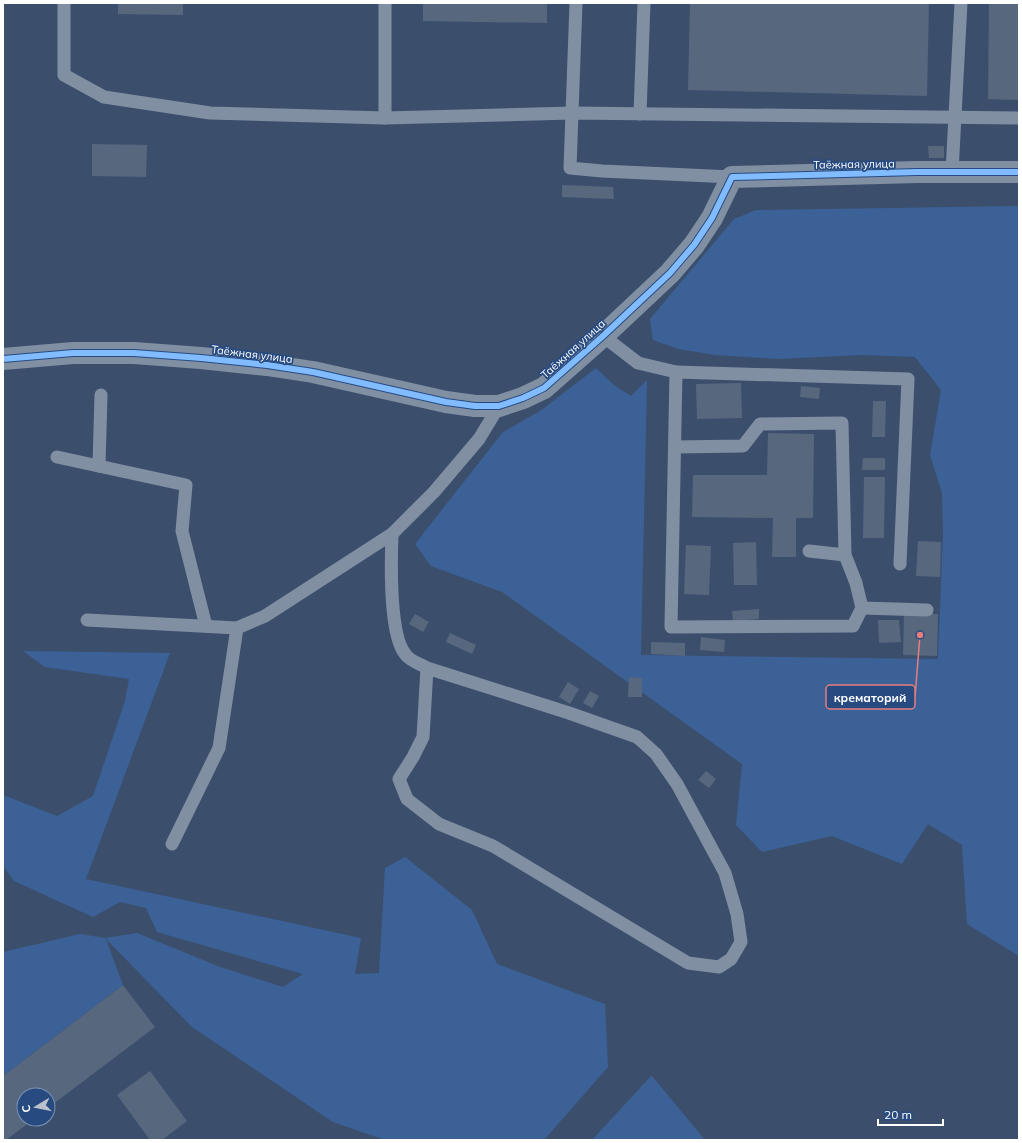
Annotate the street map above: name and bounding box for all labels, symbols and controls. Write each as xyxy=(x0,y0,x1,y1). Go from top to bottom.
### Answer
street label: Таёжная улица xyxy=(813,156,895,172)
street label: Таёжная улица xyxy=(538,316,608,382)
street label: Таёжная улица xyxy=(211,342,293,366)
callout: крематорий xyxy=(826,685,915,709)
text: крематорий xyxy=(834,690,906,705)
north arrow xyxy=(16,1087,56,1127)
scale bar xyxy=(878,1101,943,1127)
text: С xyxy=(19,1103,34,1114)
text: 20 m xyxy=(884,1107,912,1122)

